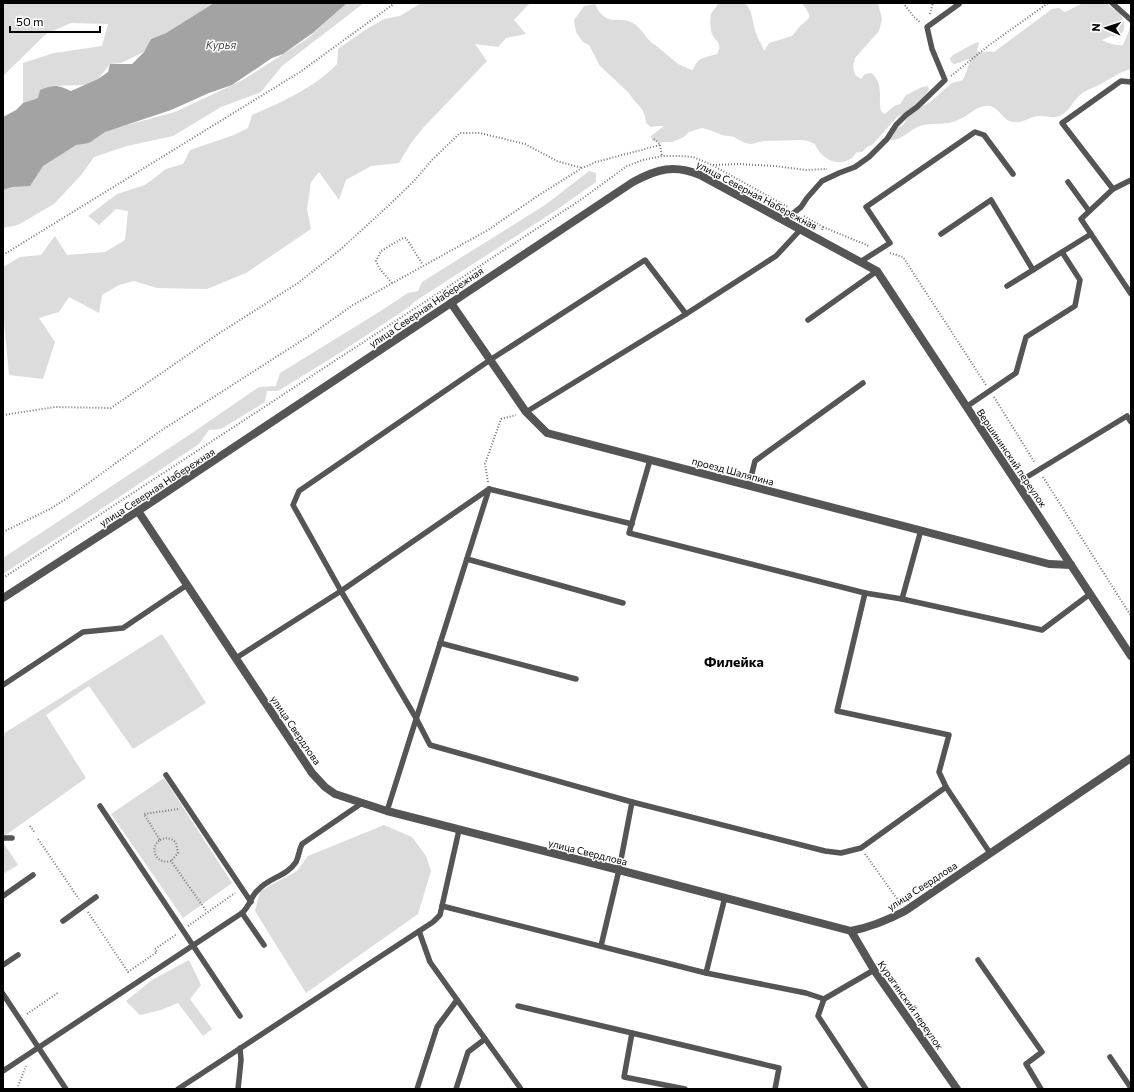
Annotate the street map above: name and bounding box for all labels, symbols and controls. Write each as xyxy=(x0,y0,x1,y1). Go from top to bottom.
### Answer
scale bar xyxy=(10,8,100,34)
north arrow xyxy=(1086,8,1126,48)
text: 50 m xyxy=(16,14,44,28)
text: N xyxy=(1089,23,1102,32)
water label: Курья xyxy=(206,38,236,51)
street label: улица Северная Набережная xyxy=(695,158,819,232)
street label: улица Северная Набережная xyxy=(367,264,485,350)
street label: Вершининский переулок xyxy=(974,406,1050,510)
street label: улица Северная Набережная xyxy=(97,445,217,529)
street label: проезд Шаляпина xyxy=(691,454,775,488)
district label: Филейка xyxy=(704,653,764,670)
street label: улица Свердлова xyxy=(268,693,324,767)
street label: улица Свердлова xyxy=(547,836,629,868)
street label: улица Свердлова xyxy=(885,859,959,913)
street label: Курагинский переулок xyxy=(876,958,947,1052)

